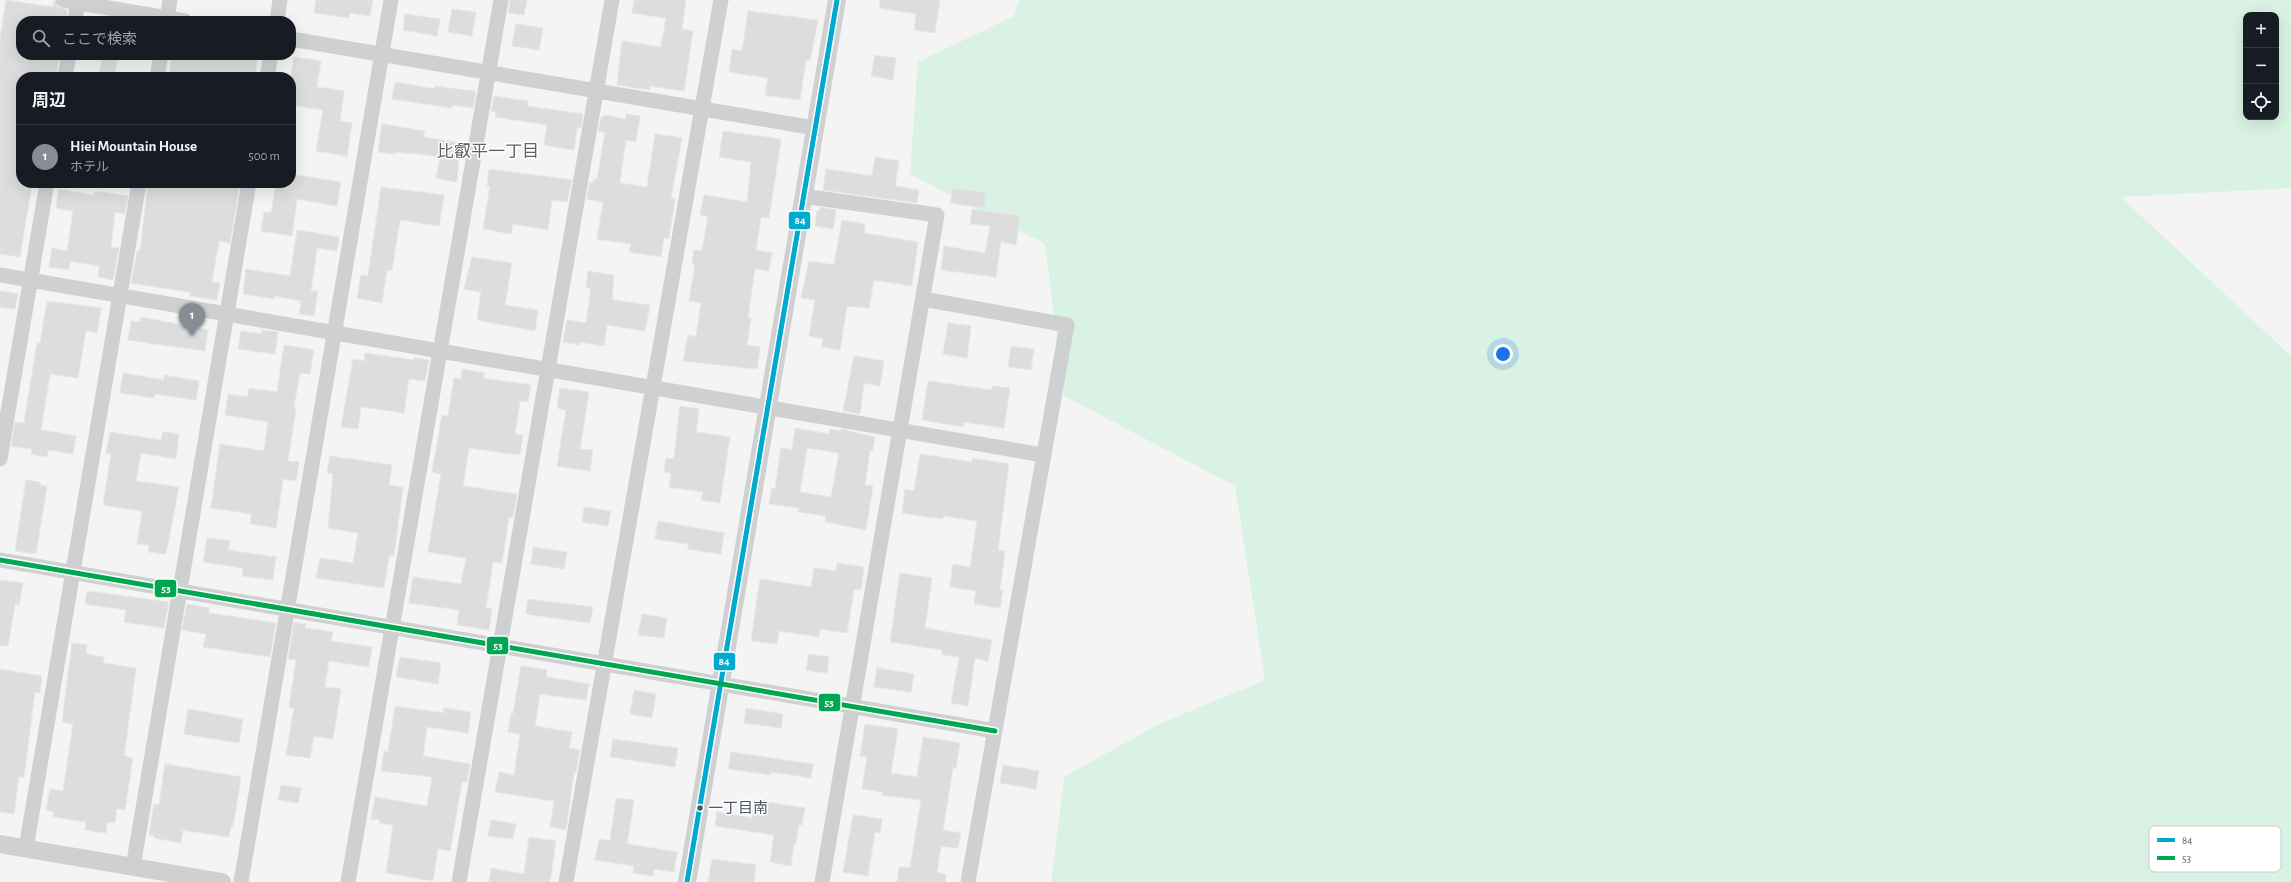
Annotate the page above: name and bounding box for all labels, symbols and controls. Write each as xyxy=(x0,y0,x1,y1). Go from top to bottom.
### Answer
map controls xyxy=(2243,12,2279,120)
button: + xyxy=(2243,12,2279,48)
search box xyxy=(16,16,296,60)
icon: search xyxy=(30,27,52,49)
text: ここで検索 xyxy=(62,32,137,47)
button: − xyxy=(2243,48,2279,84)
button: locate xyxy=(2243,84,2279,120)
text: 周辺 xyxy=(32,92,66,109)
text: Hiei Mountain House xyxy=(70,139,197,154)
district label: 比叡平一丁目 xyxy=(437,143,539,160)
text: 1 xyxy=(43,150,47,163)
text: 500 m xyxy=(248,150,280,163)
text: ホテル xyxy=(70,161,109,174)
line badge: 84 xyxy=(788,211,811,230)
text: 84 xyxy=(795,215,806,226)
pin: 1 xyxy=(179,303,205,336)
your location xyxy=(1493,344,1513,364)
line badge: 53 xyxy=(154,579,177,598)
text: 53 xyxy=(161,583,171,594)
line badge: 53 xyxy=(486,636,509,655)
text: 53 xyxy=(493,640,503,651)
line badge: 84 xyxy=(713,652,736,671)
text: 84 xyxy=(719,656,730,667)
line badge: 53 xyxy=(818,693,841,712)
text: 53 xyxy=(824,697,834,708)
place label: 一丁目南 xyxy=(708,800,768,816)
marker: 一丁目南 xyxy=(695,803,705,813)
legend xyxy=(2149,826,2281,872)
text: 84 xyxy=(2182,835,2193,846)
text: 53 xyxy=(2182,853,2192,864)

